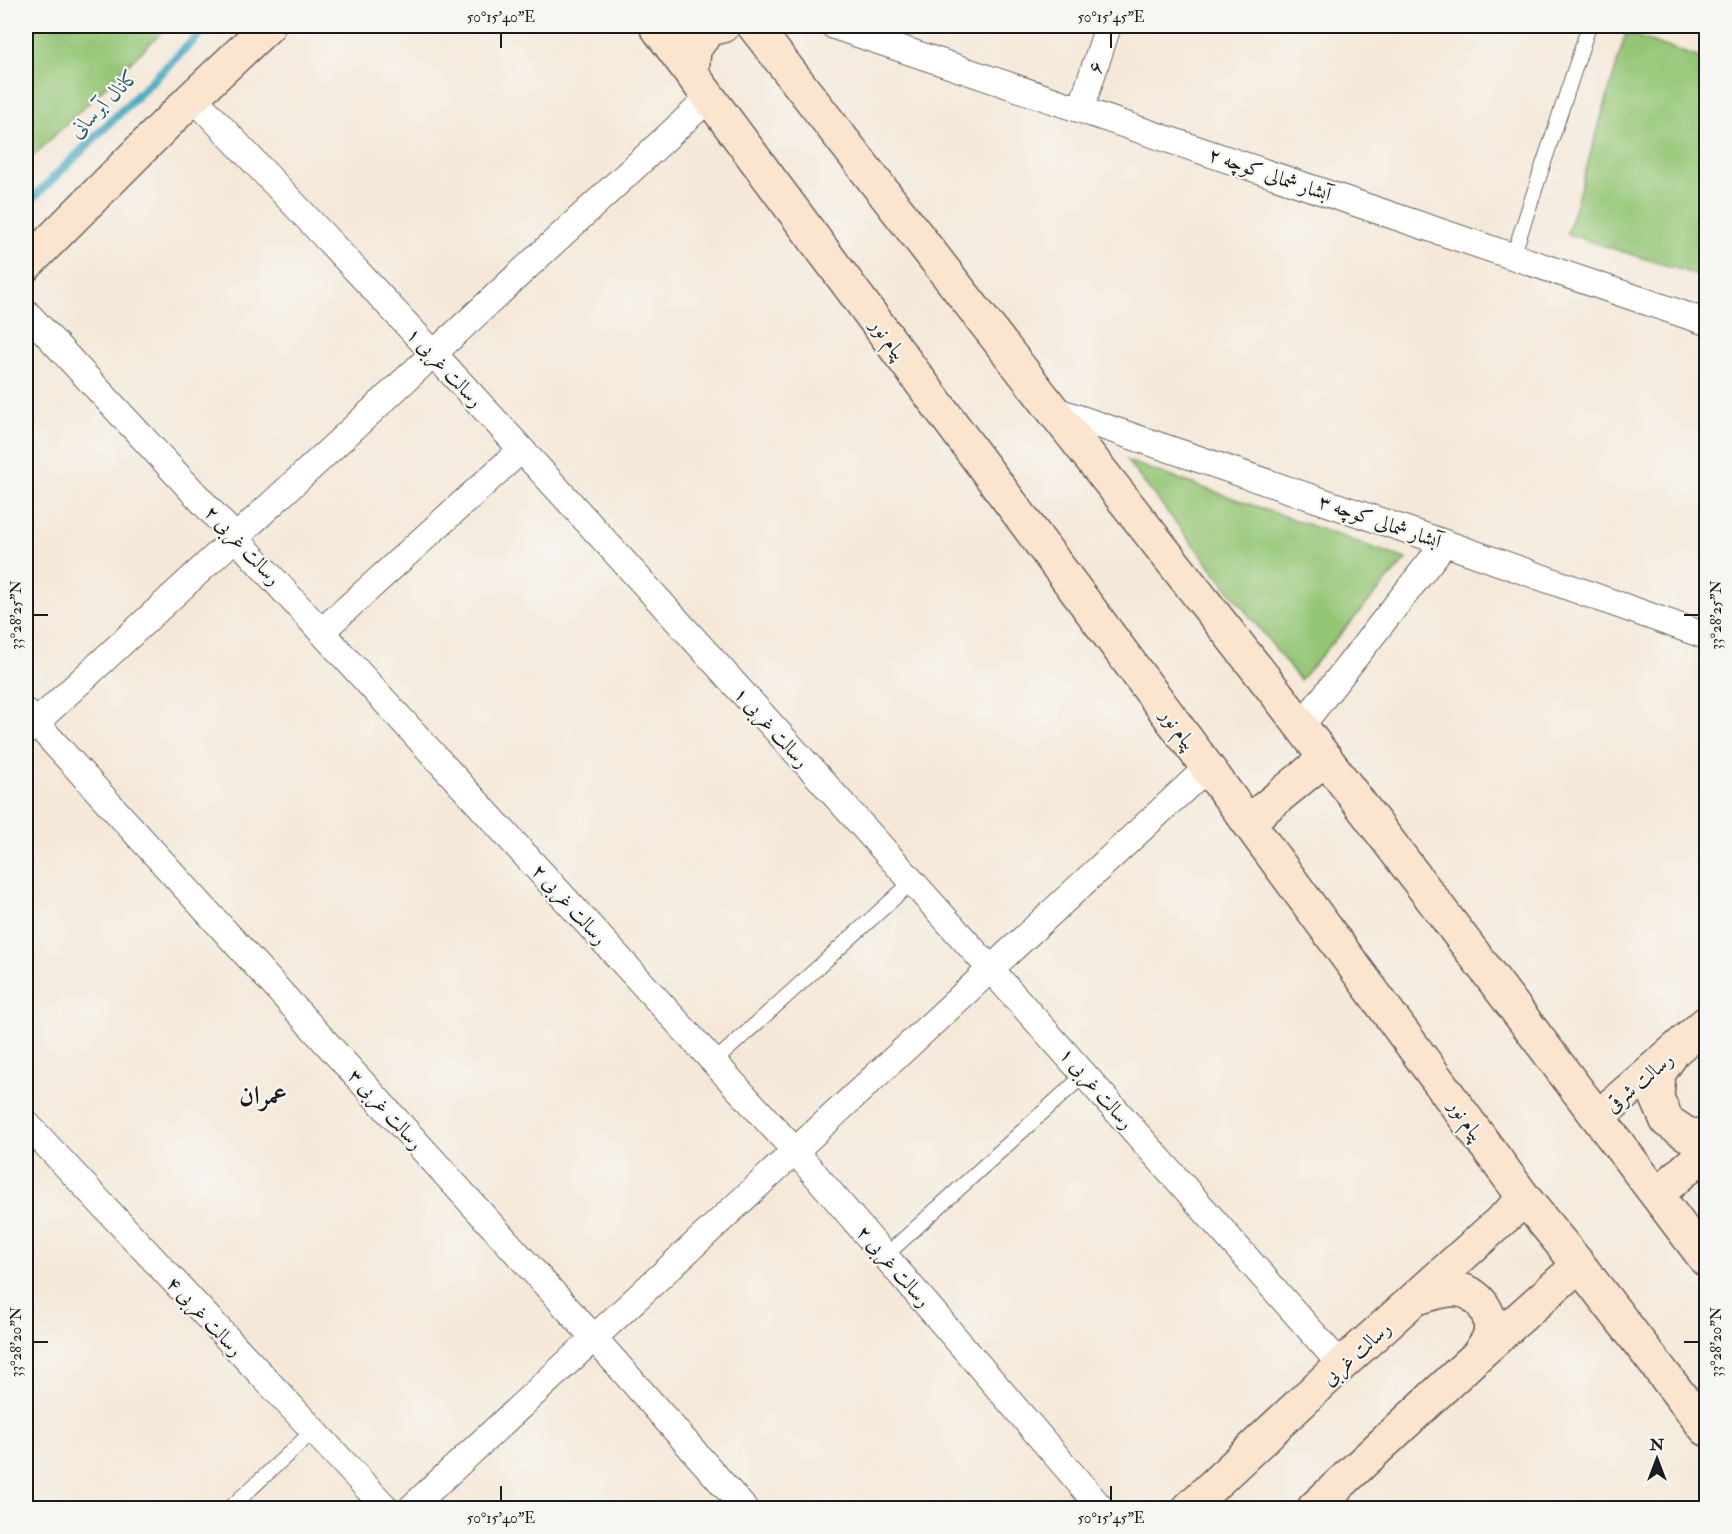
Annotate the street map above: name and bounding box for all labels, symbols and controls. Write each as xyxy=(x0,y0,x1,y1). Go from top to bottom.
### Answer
text: 50°15'40"E xyxy=(467,8,535,27)
text: 50°15'45"E xyxy=(1077,8,1145,27)
street label: ۶ xyxy=(1082,58,1109,77)
water label: کانال آبرسانی xyxy=(63,62,145,144)
street label: آبشار شمالی کوچه ۲ xyxy=(1205,142,1337,209)
street label: پیام نور xyxy=(860,312,912,368)
street label: رسالت غربی ۱ xyxy=(400,322,488,414)
street label: آبشار شمالی کوچه ۳ xyxy=(1315,489,1447,556)
street label: رسالت غربی ۲ xyxy=(198,500,286,592)
text: 33°28'25"N xyxy=(7,580,26,650)
text: 33°28'25"N xyxy=(1707,580,1726,650)
street label: رسالت غربی ۱ xyxy=(727,682,815,774)
street label: پیام نور xyxy=(1150,702,1202,758)
street label: رسالت غربی ۲ xyxy=(525,859,613,951)
street label: رسالت غربی ۱ xyxy=(1053,1042,1139,1136)
street label: رسالت شرقی xyxy=(1600,1047,1679,1119)
street label: رسالت غربی ۳ xyxy=(341,1064,429,1156)
district label: عمران xyxy=(239,1080,287,1112)
street label: پیام نور xyxy=(1438,1093,1490,1149)
street label: رسالت غربی ۲ xyxy=(850,1220,936,1314)
street label: رسالت غربی ۴ xyxy=(160,1271,248,1363)
text: 33°28'20"N xyxy=(7,1306,26,1377)
text: 33°28'20"N xyxy=(1707,1306,1726,1377)
street label: رسالت غربی xyxy=(1316,1316,1398,1392)
north arrow xyxy=(1627,1429,1687,1489)
text: N xyxy=(1649,1435,1665,1455)
text: 50°15'40"E xyxy=(467,1509,535,1528)
text: 50°15'45"E xyxy=(1077,1509,1145,1528)

